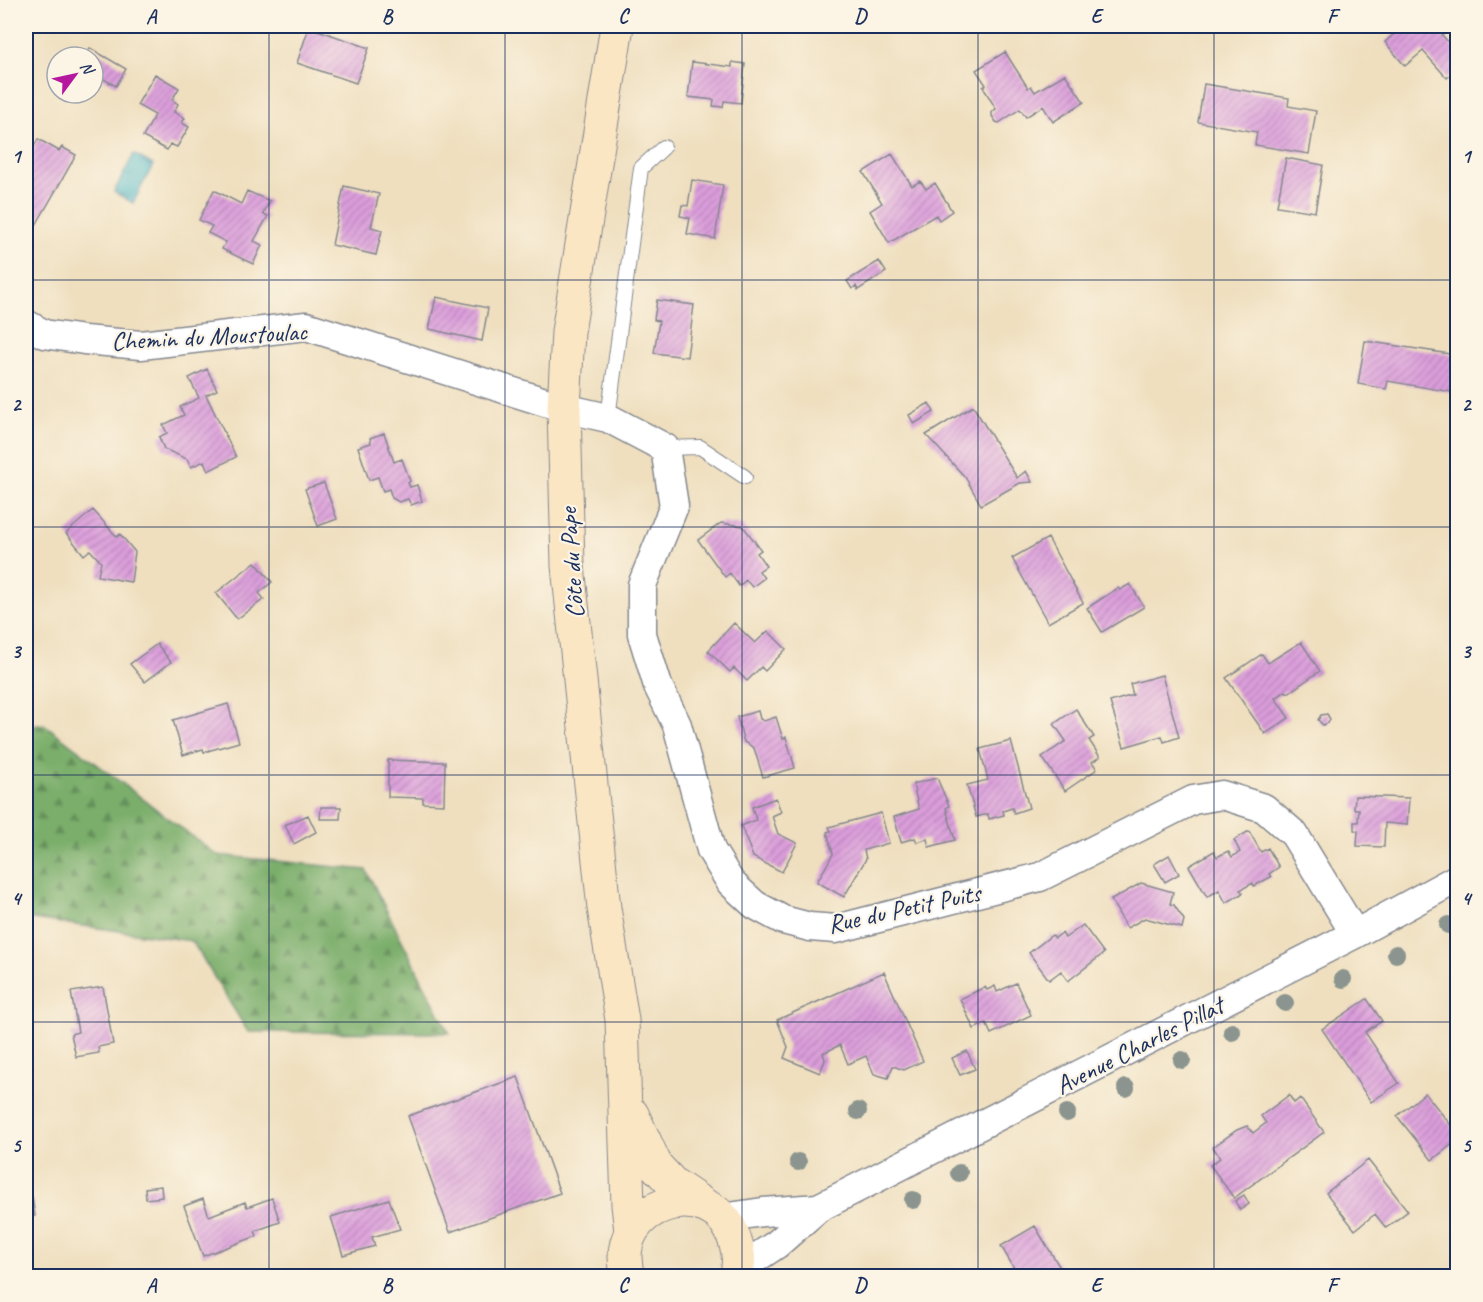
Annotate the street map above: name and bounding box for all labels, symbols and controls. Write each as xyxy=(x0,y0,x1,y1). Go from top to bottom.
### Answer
text: A xyxy=(146,4,158,29)
text: B xyxy=(382,4,394,29)
text: C xyxy=(618,4,630,29)
text: D xyxy=(854,4,868,29)
text: E xyxy=(1091,4,1105,29)
text: F xyxy=(1327,4,1341,29)
north arrow xyxy=(45,45,105,105)
text: N xyxy=(76,58,100,80)
text: 1 xyxy=(12,144,23,169)
text: 1 xyxy=(1462,144,1473,169)
street label: Chemin du Moustoulac xyxy=(110,315,308,358)
text: 2 xyxy=(12,392,23,417)
text: 2 xyxy=(1462,392,1473,417)
street label: Côte du Pape xyxy=(551,504,592,619)
text: 3 xyxy=(12,639,23,664)
text: 3 xyxy=(1462,639,1473,664)
street label: Rue du Petit Puits xyxy=(825,876,986,941)
text: 4 xyxy=(12,886,24,911)
text: 4 xyxy=(1462,886,1474,911)
street label: Avenue Charles Pillat xyxy=(1050,987,1232,1102)
text: 5 xyxy=(12,1133,23,1158)
text: 5 xyxy=(1462,1133,1473,1158)
text: A xyxy=(146,1273,158,1298)
text: B xyxy=(382,1273,394,1298)
text: C xyxy=(618,1273,630,1298)
text: D xyxy=(854,1273,868,1298)
text: E xyxy=(1091,1273,1105,1298)
text: F xyxy=(1327,1273,1341,1298)

